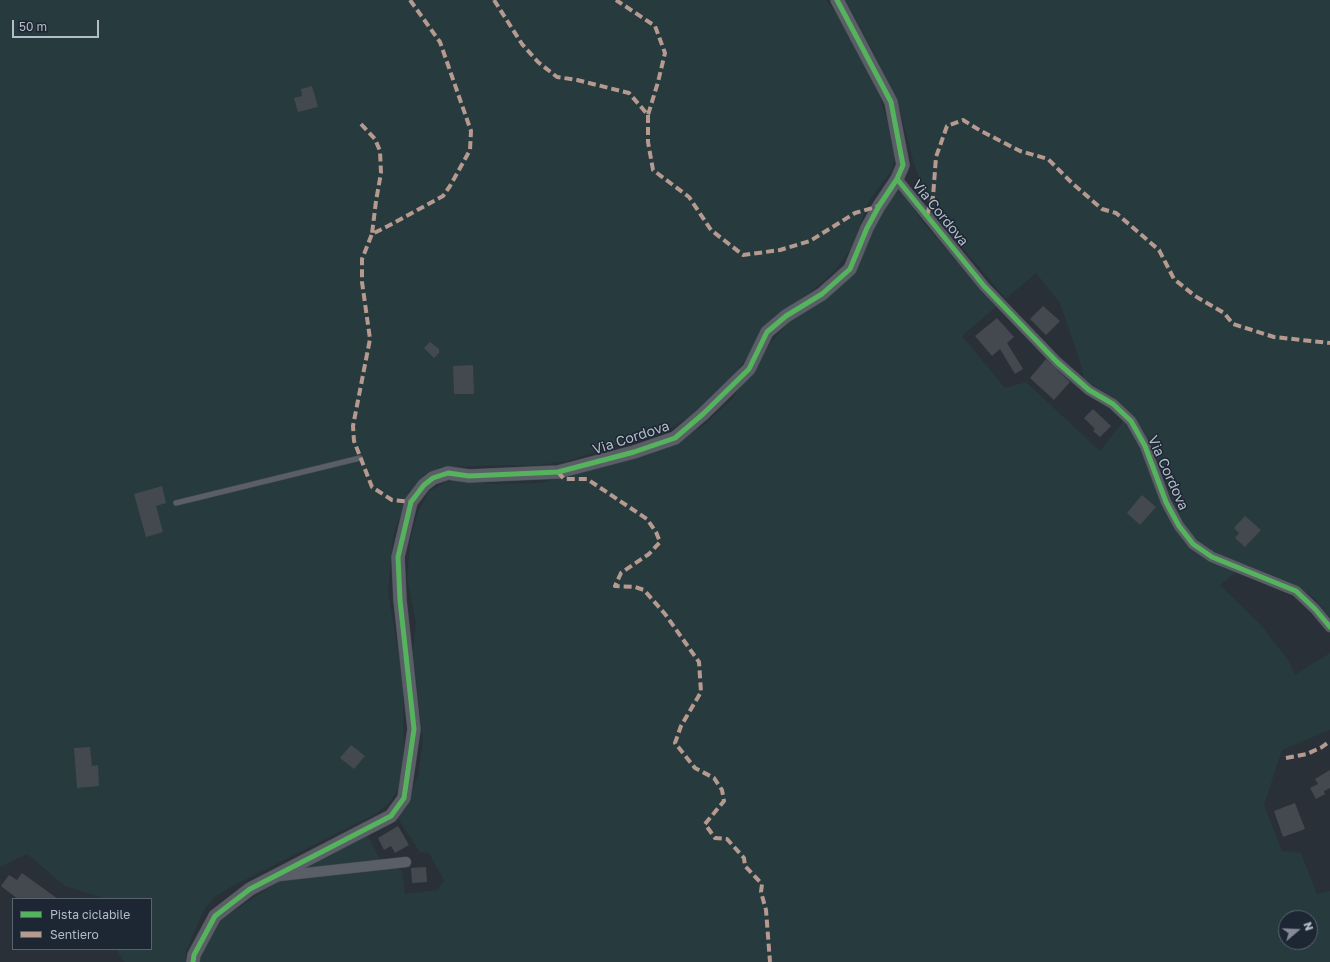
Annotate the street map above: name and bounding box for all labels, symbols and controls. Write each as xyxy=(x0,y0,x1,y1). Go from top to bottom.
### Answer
scale bar xyxy=(14,12,101,38)
text: 50 m xyxy=(19,19,47,34)
street label: Via Cordova xyxy=(908,177,972,249)
street label: Via Cordova xyxy=(590,418,672,458)
street label: Via Cordova xyxy=(1144,433,1192,513)
legend xyxy=(12,898,152,950)
text: Pista ciclabile xyxy=(50,907,130,922)
north arrow xyxy=(1278,910,1318,950)
text: N xyxy=(1301,920,1316,932)
text: Sentiero xyxy=(50,927,99,942)

